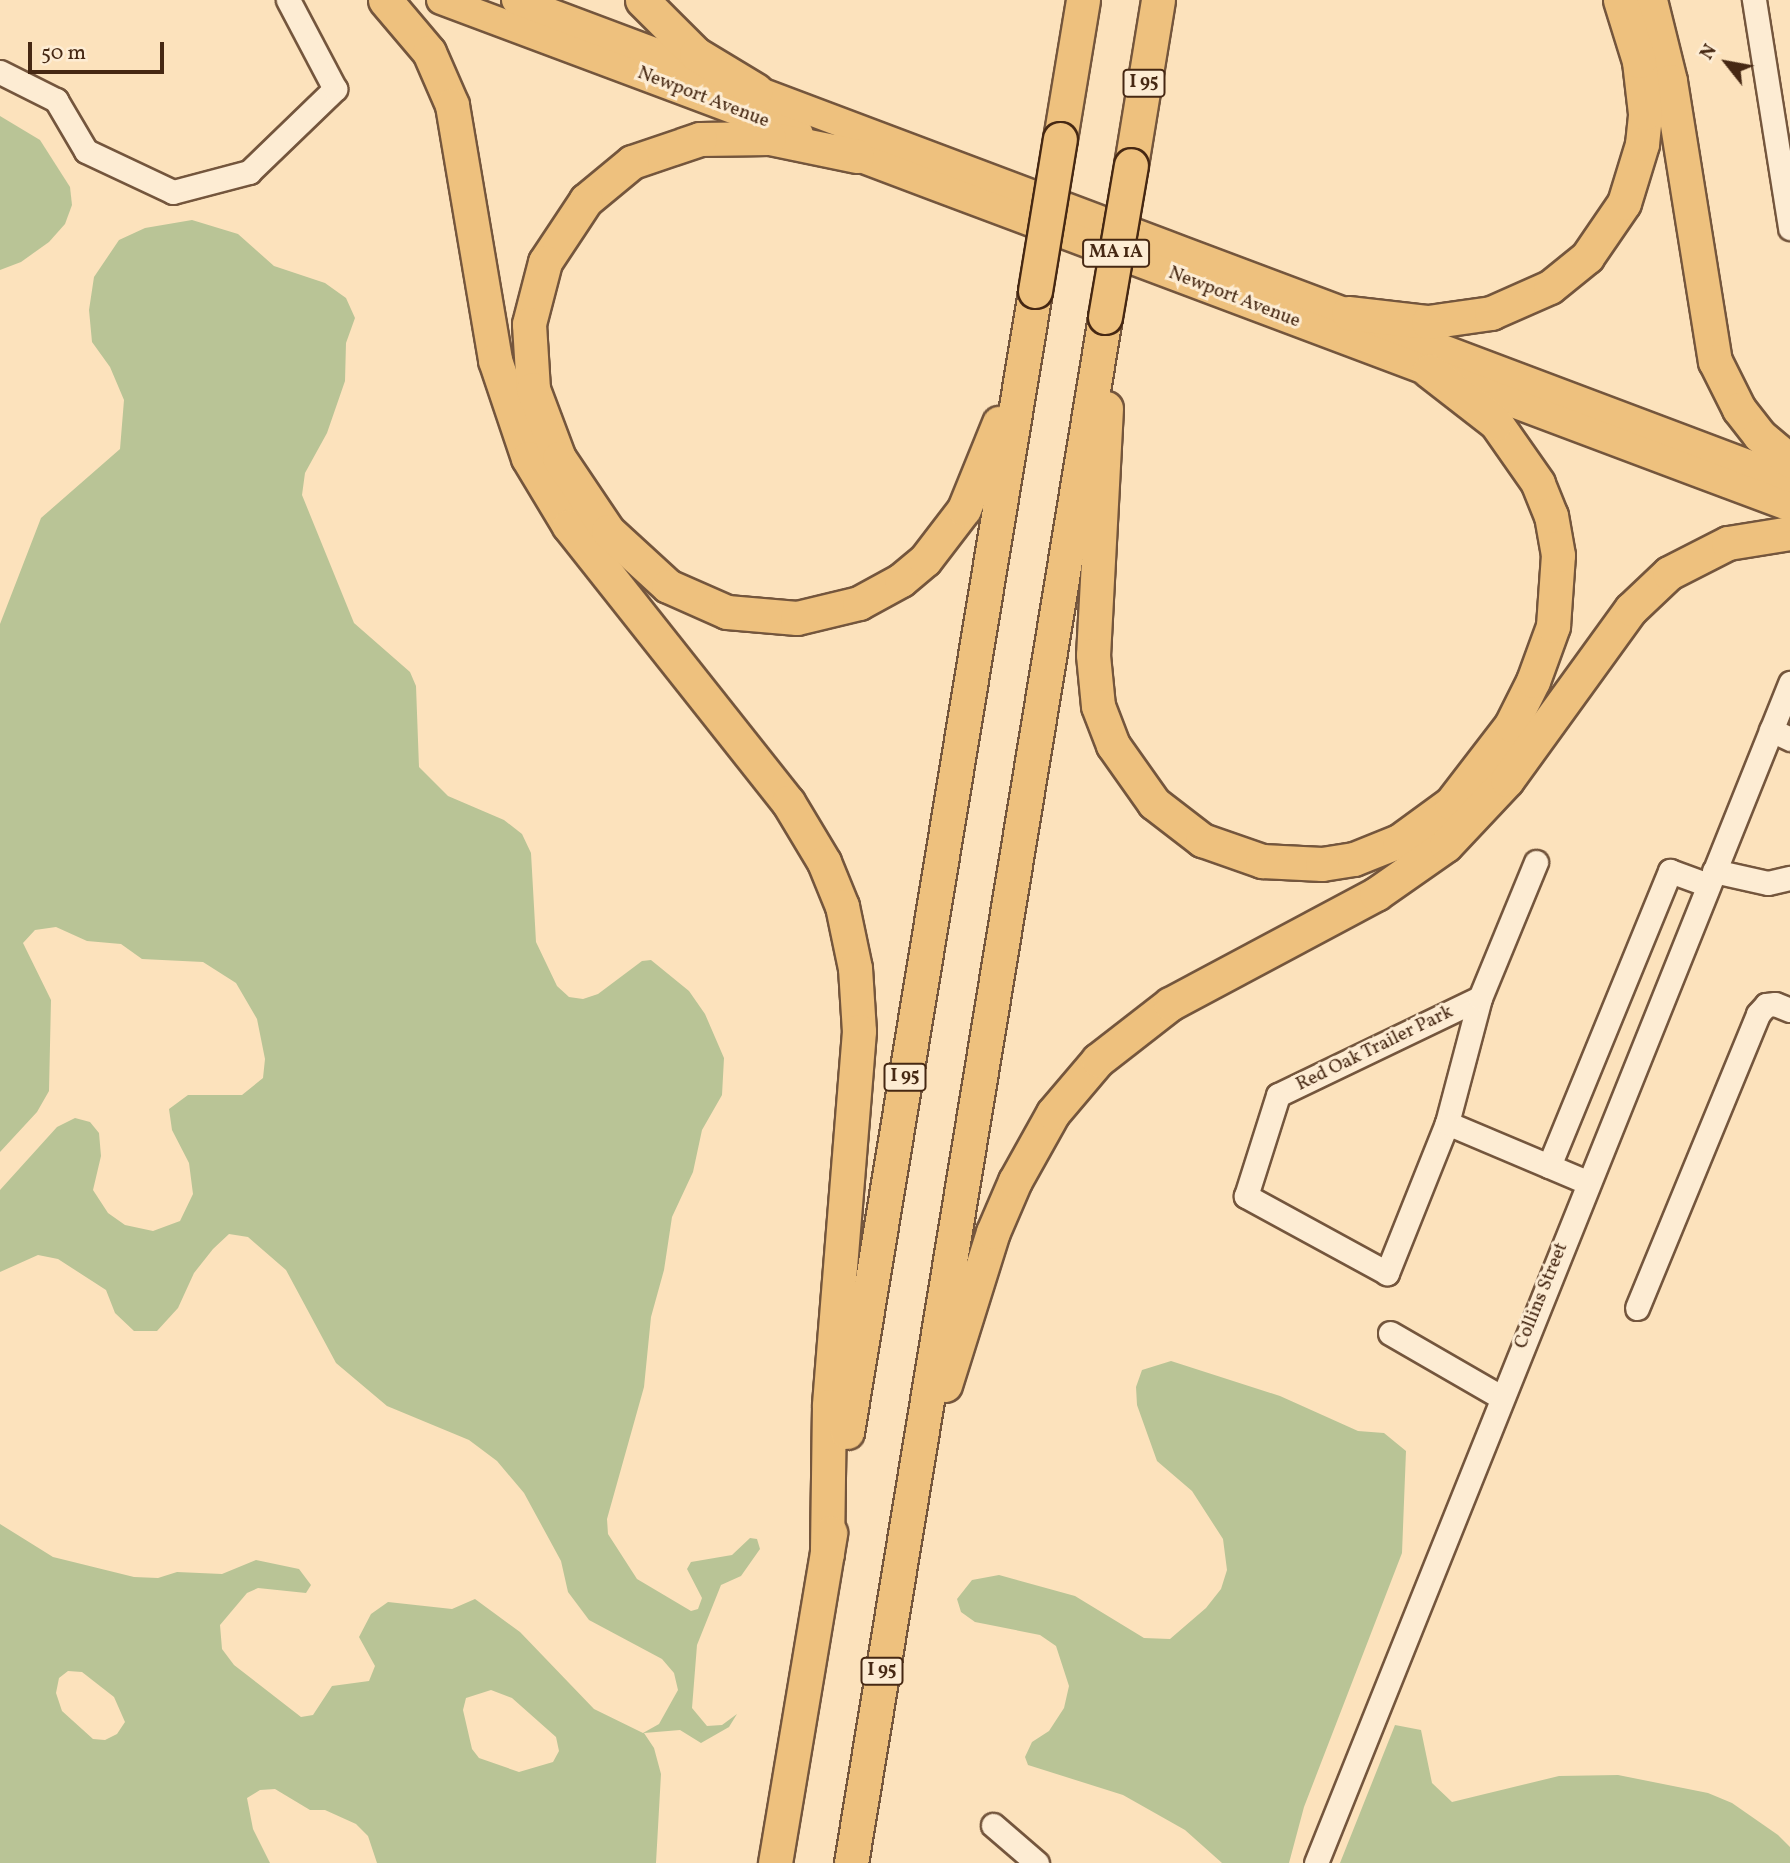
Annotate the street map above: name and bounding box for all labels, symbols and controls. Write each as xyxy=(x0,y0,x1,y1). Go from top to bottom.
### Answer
scale bar xyxy=(32,28,168,72)
north arrow xyxy=(1692,28,1762,98)
text: 50 m xyxy=(41,39,86,68)
text: N xyxy=(1694,40,1724,65)
street label: Newport Avenue xyxy=(634,62,772,134)
road number: I 95 xyxy=(1121,68,1167,98)
road number: MA 1A xyxy=(1081,239,1151,268)
street label: Newport Avenue xyxy=(1165,262,1303,334)
street label: Red Oak Trailer Park xyxy=(1293,1001,1457,1097)
road number: I 95 xyxy=(882,1062,928,1092)
street label: Collins Street xyxy=(1510,1240,1574,1352)
road number: I 95 xyxy=(859,1656,905,1686)

